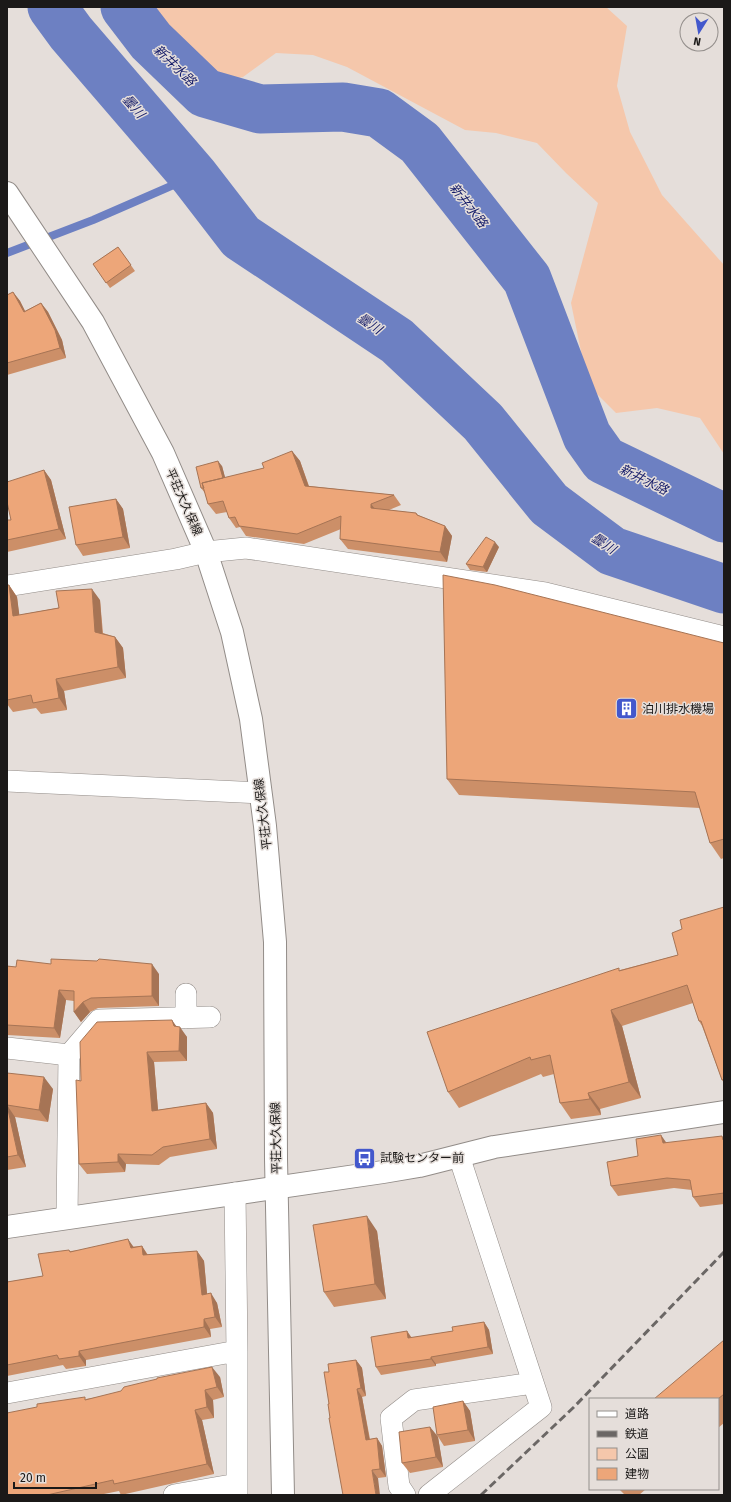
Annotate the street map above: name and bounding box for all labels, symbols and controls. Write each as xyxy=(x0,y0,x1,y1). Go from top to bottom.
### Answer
north arrow xyxy=(679,12,719,52)
text: N xyxy=(692,34,702,48)
water label: 新井水路 xyxy=(151,42,199,90)
water label: 曇川 xyxy=(119,92,149,123)
water label: 新井水路 xyxy=(447,180,491,231)
water label: 曇川 xyxy=(355,310,386,338)
water label: 新井水路 xyxy=(617,461,671,498)
street label: 平荘大久保線 xyxy=(163,466,205,538)
water label: 曇川 xyxy=(589,530,620,558)
building icon: 泊川排水機場 xyxy=(613,696,639,722)
place label: 泊川排水機場 xyxy=(642,702,714,716)
street label: 平荘大久保線 xyxy=(252,777,274,851)
street label: 平荘大久保線 xyxy=(268,1102,284,1174)
bus stop icon: 試験センター前 xyxy=(352,1145,378,1171)
place label: 試験センター前 xyxy=(380,1151,464,1165)
legend xyxy=(589,1398,719,1490)
text: 道路 xyxy=(625,1407,649,1421)
text: 鉄道 xyxy=(625,1427,649,1441)
text: 公園 xyxy=(625,1447,649,1461)
scale bar xyxy=(14,1464,96,1490)
text: 建物 xyxy=(625,1467,649,1481)
text: 20 m xyxy=(20,1471,46,1485)

